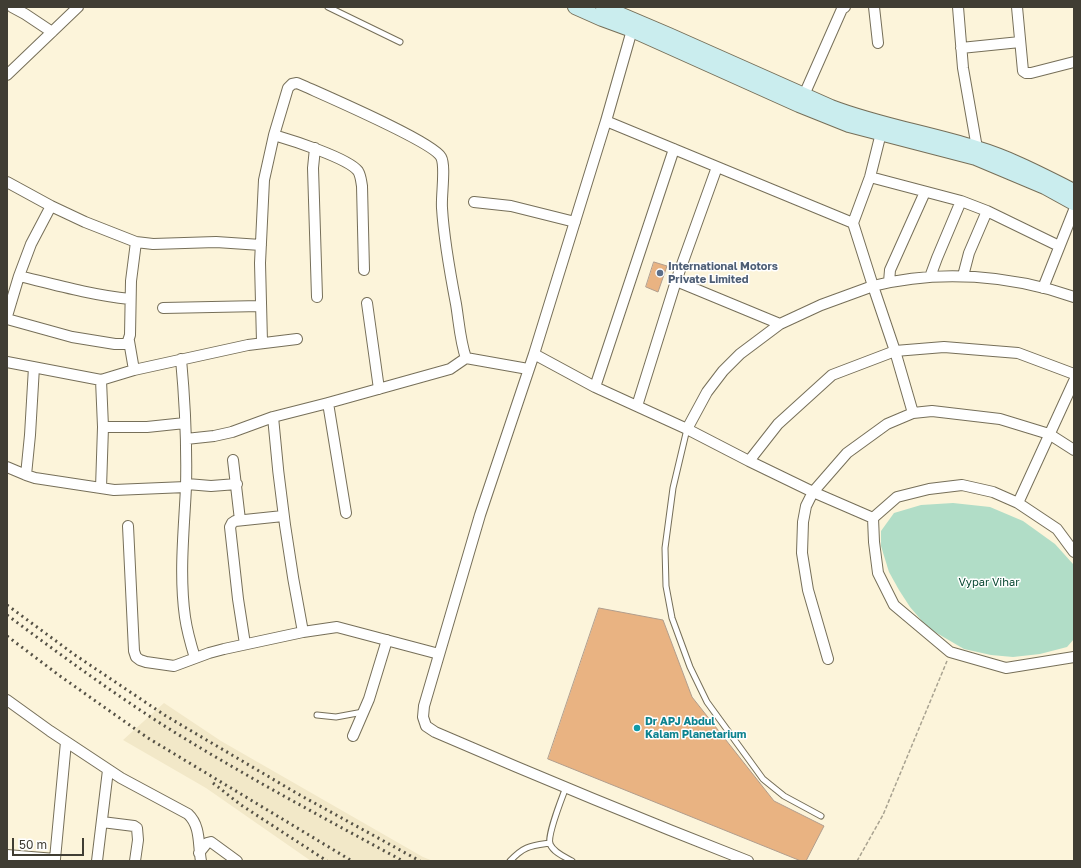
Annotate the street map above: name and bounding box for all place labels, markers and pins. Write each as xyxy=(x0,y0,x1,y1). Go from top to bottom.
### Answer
place label: International Motors Private Limited xyxy=(668,260,778,286)
marker: International Motors Private Limited xyxy=(655,268,665,278)
place label: Dr APJ Abdul Kalam Planetarium xyxy=(645,715,746,741)
marker: Dr APJ Abdul Kalam Planetarium xyxy=(632,723,642,733)

